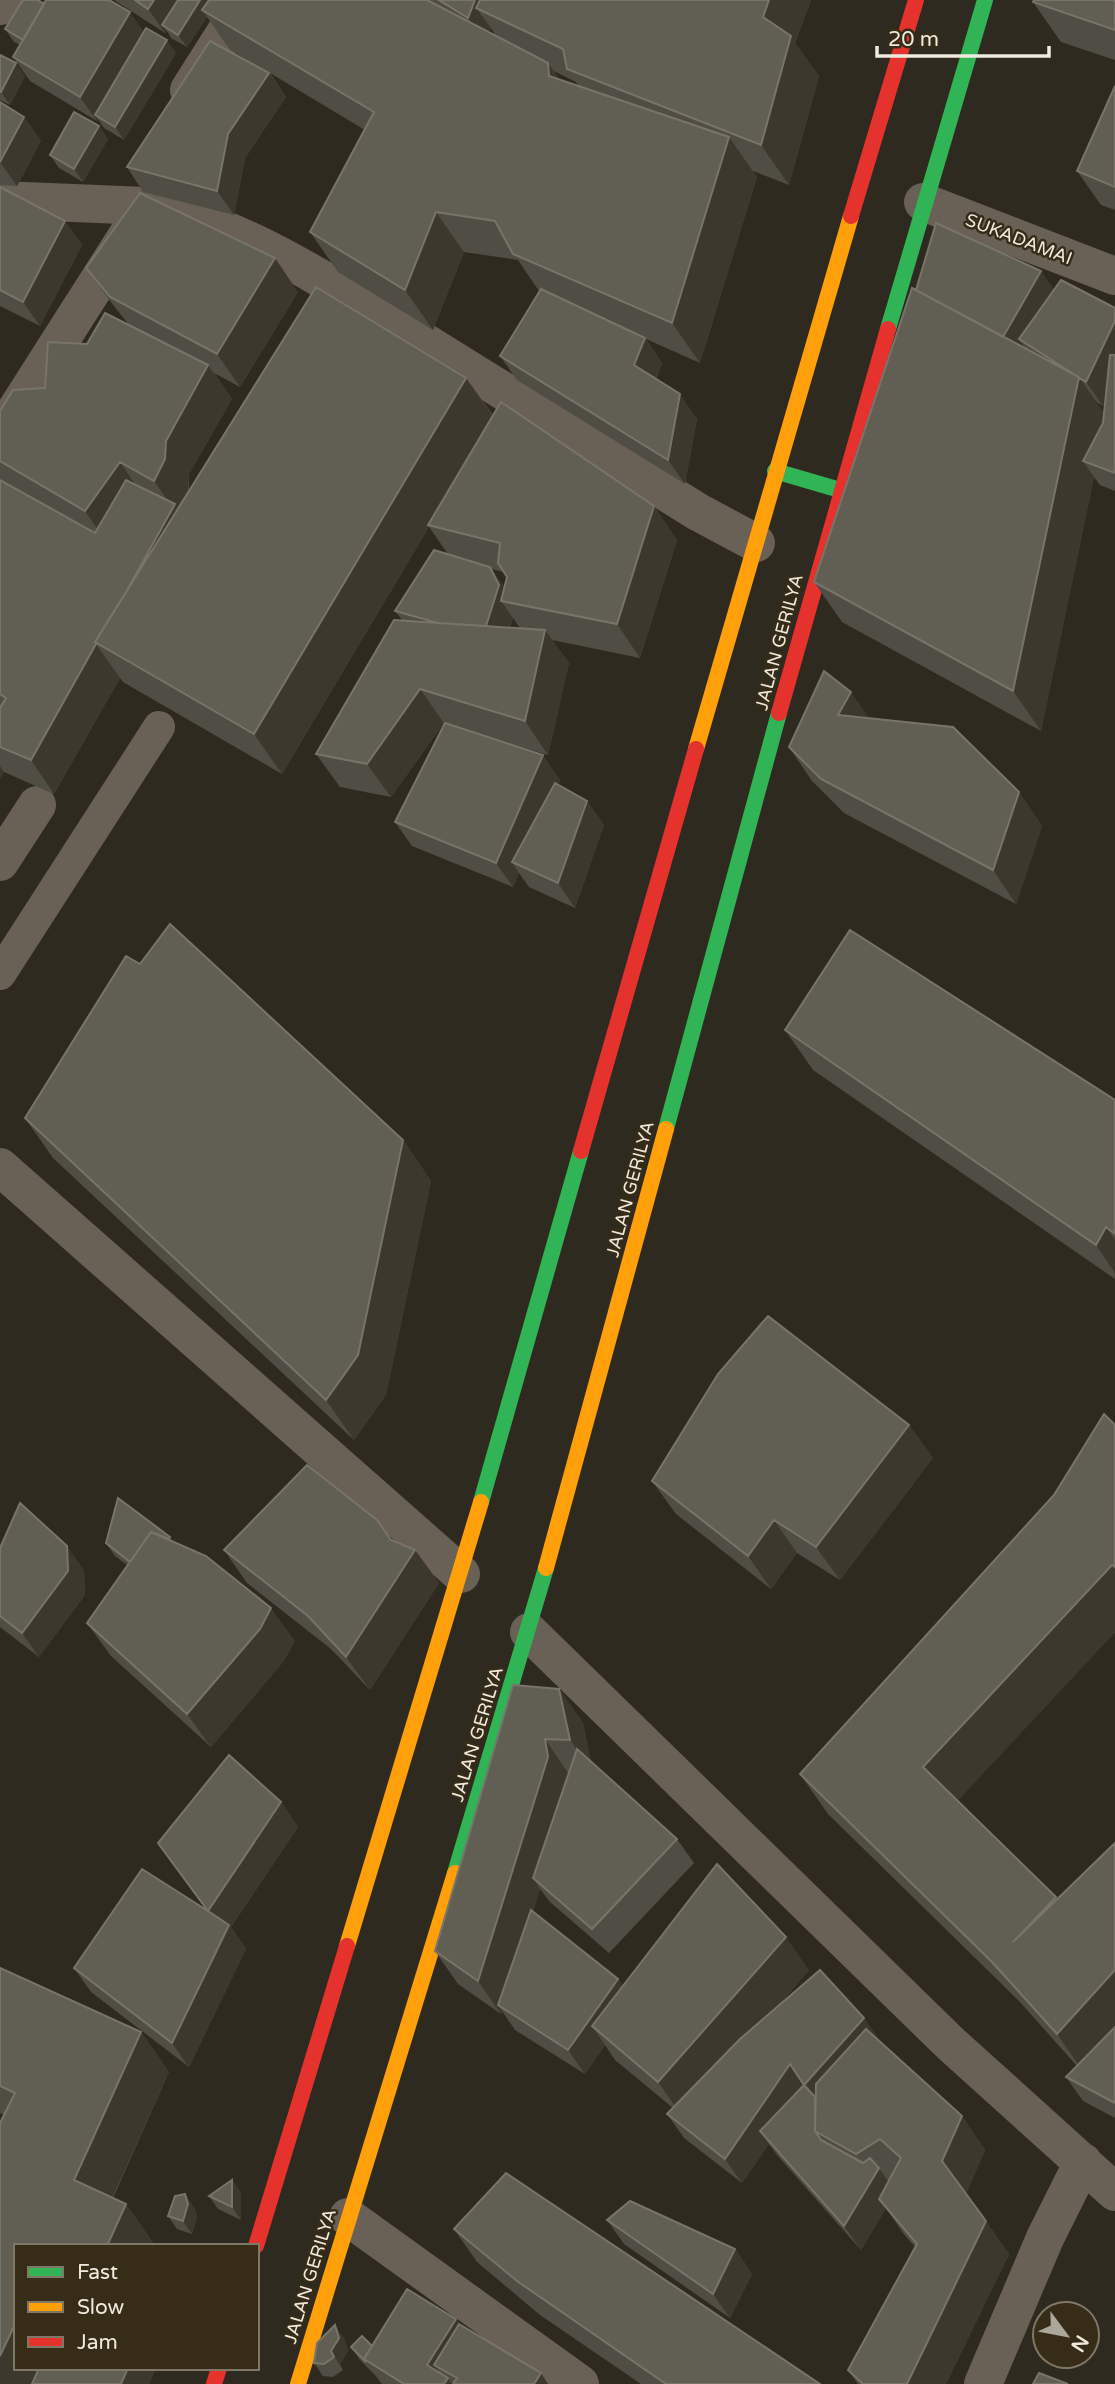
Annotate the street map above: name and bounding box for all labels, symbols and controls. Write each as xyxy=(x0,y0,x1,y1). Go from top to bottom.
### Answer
scale bar xyxy=(877,14,1048,58)
text: 20 m xyxy=(888,27,939,52)
street label: SUKADAMAI xyxy=(963,209,1075,269)
street label: JALAN GERILYA xyxy=(750,572,808,712)
street label: JALAN GERILYA xyxy=(601,1119,659,1259)
street label: JALAN GERILYA xyxy=(446,1664,508,1804)
street label: JALAN GERILYA xyxy=(279,2206,341,2346)
legend xyxy=(14,2244,259,2370)
text: Fast xyxy=(77,2260,118,2285)
text: Slow xyxy=(77,2295,125,2320)
north arrow xyxy=(1031,2300,1101,2370)
text: Jam xyxy=(77,2330,118,2355)
text: N xyxy=(1066,2331,1093,2356)

